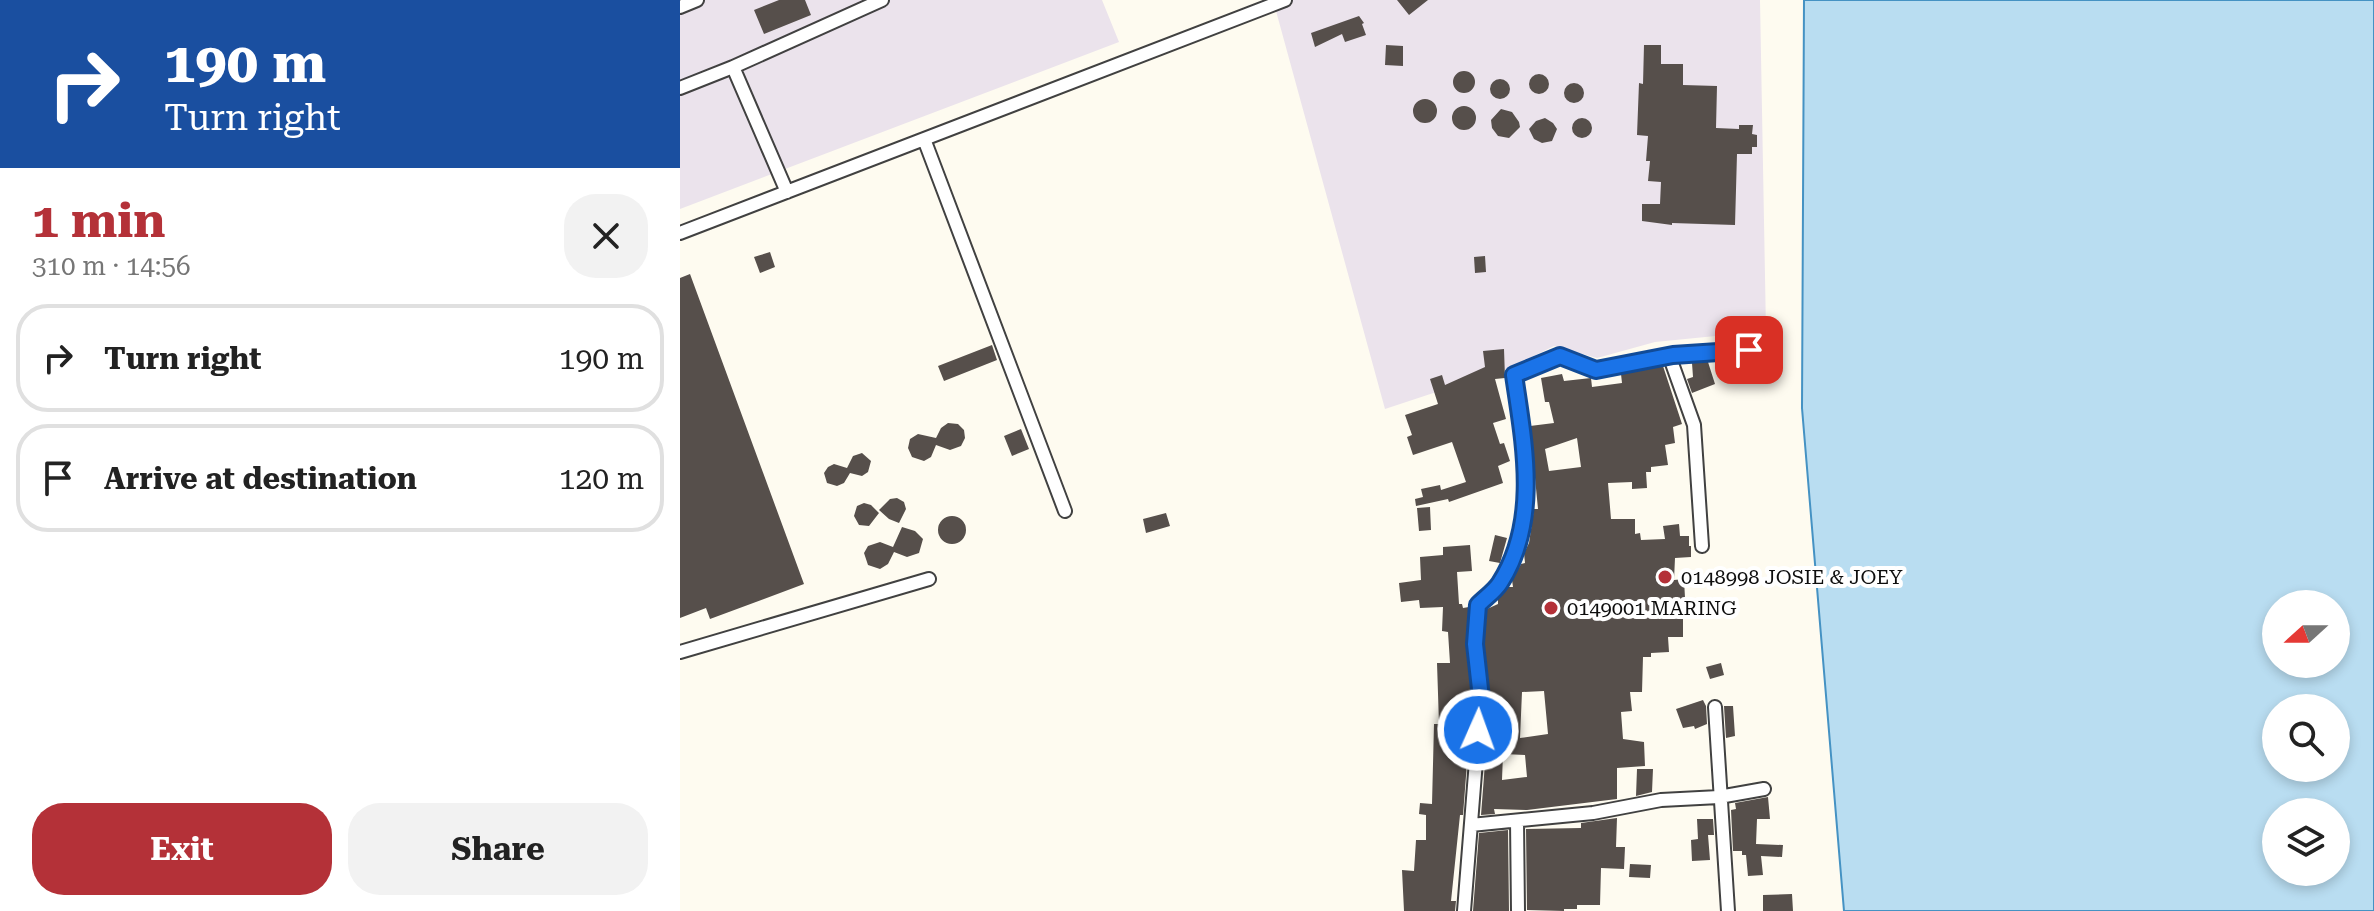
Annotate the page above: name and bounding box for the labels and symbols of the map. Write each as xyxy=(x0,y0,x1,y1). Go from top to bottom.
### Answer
pin xyxy=(1715,316,1783,384)
place label: 0148998 JOSIE & JOEY xyxy=(1681,565,1903,589)
marker: 0148998 JOSIE & JOEY xyxy=(1656,568,1674,586)
north arrow xyxy=(2262,590,2350,678)
place label: 0149001 MARING xyxy=(1567,596,1737,620)
marker: 0149001 MARING xyxy=(1542,599,1560,617)
position arrow xyxy=(1436,688,1520,772)

